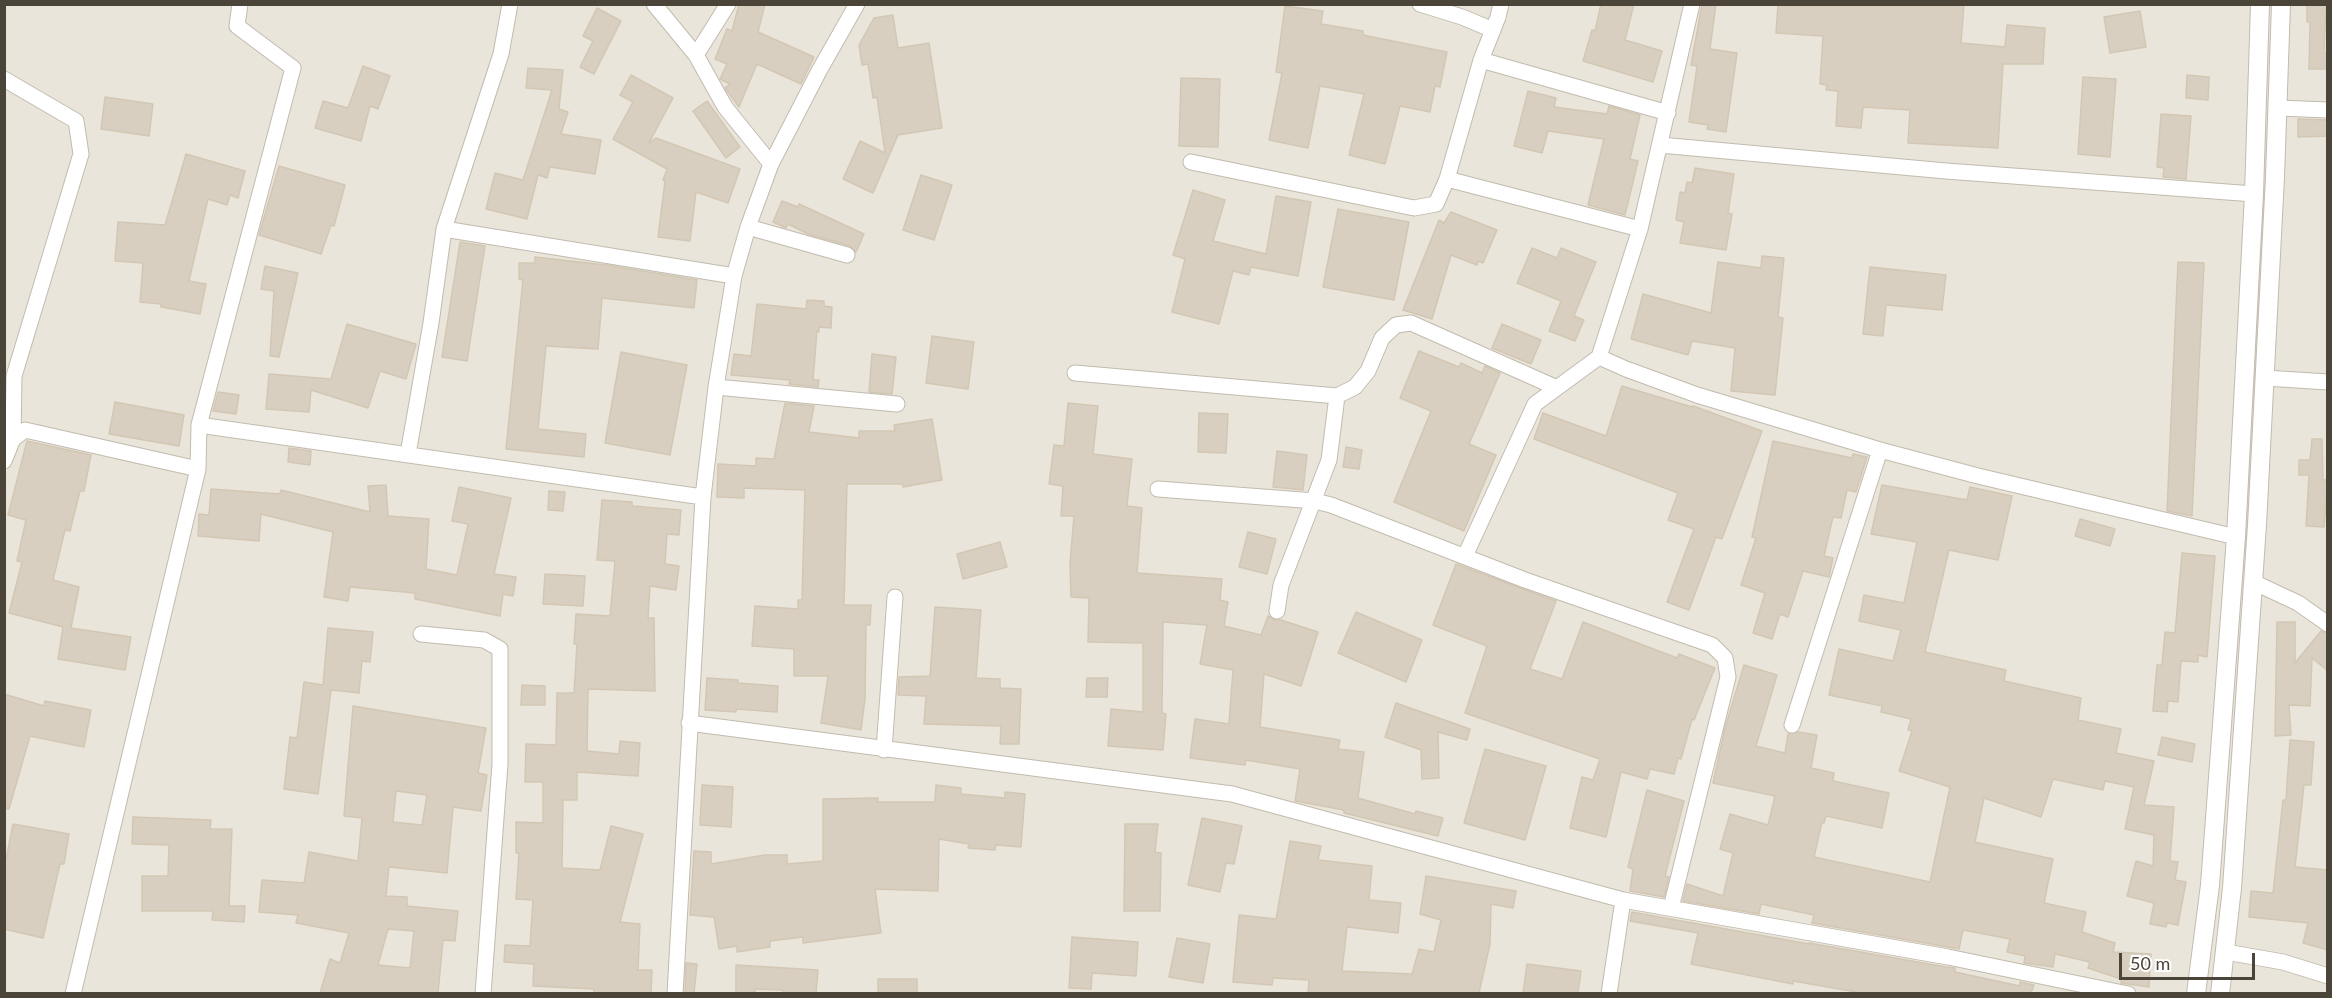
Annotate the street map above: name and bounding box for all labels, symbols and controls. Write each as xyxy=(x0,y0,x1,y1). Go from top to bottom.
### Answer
scale bar xyxy=(2122,941,2258,979)
text: 50 m xyxy=(2130,952,2170,974)

